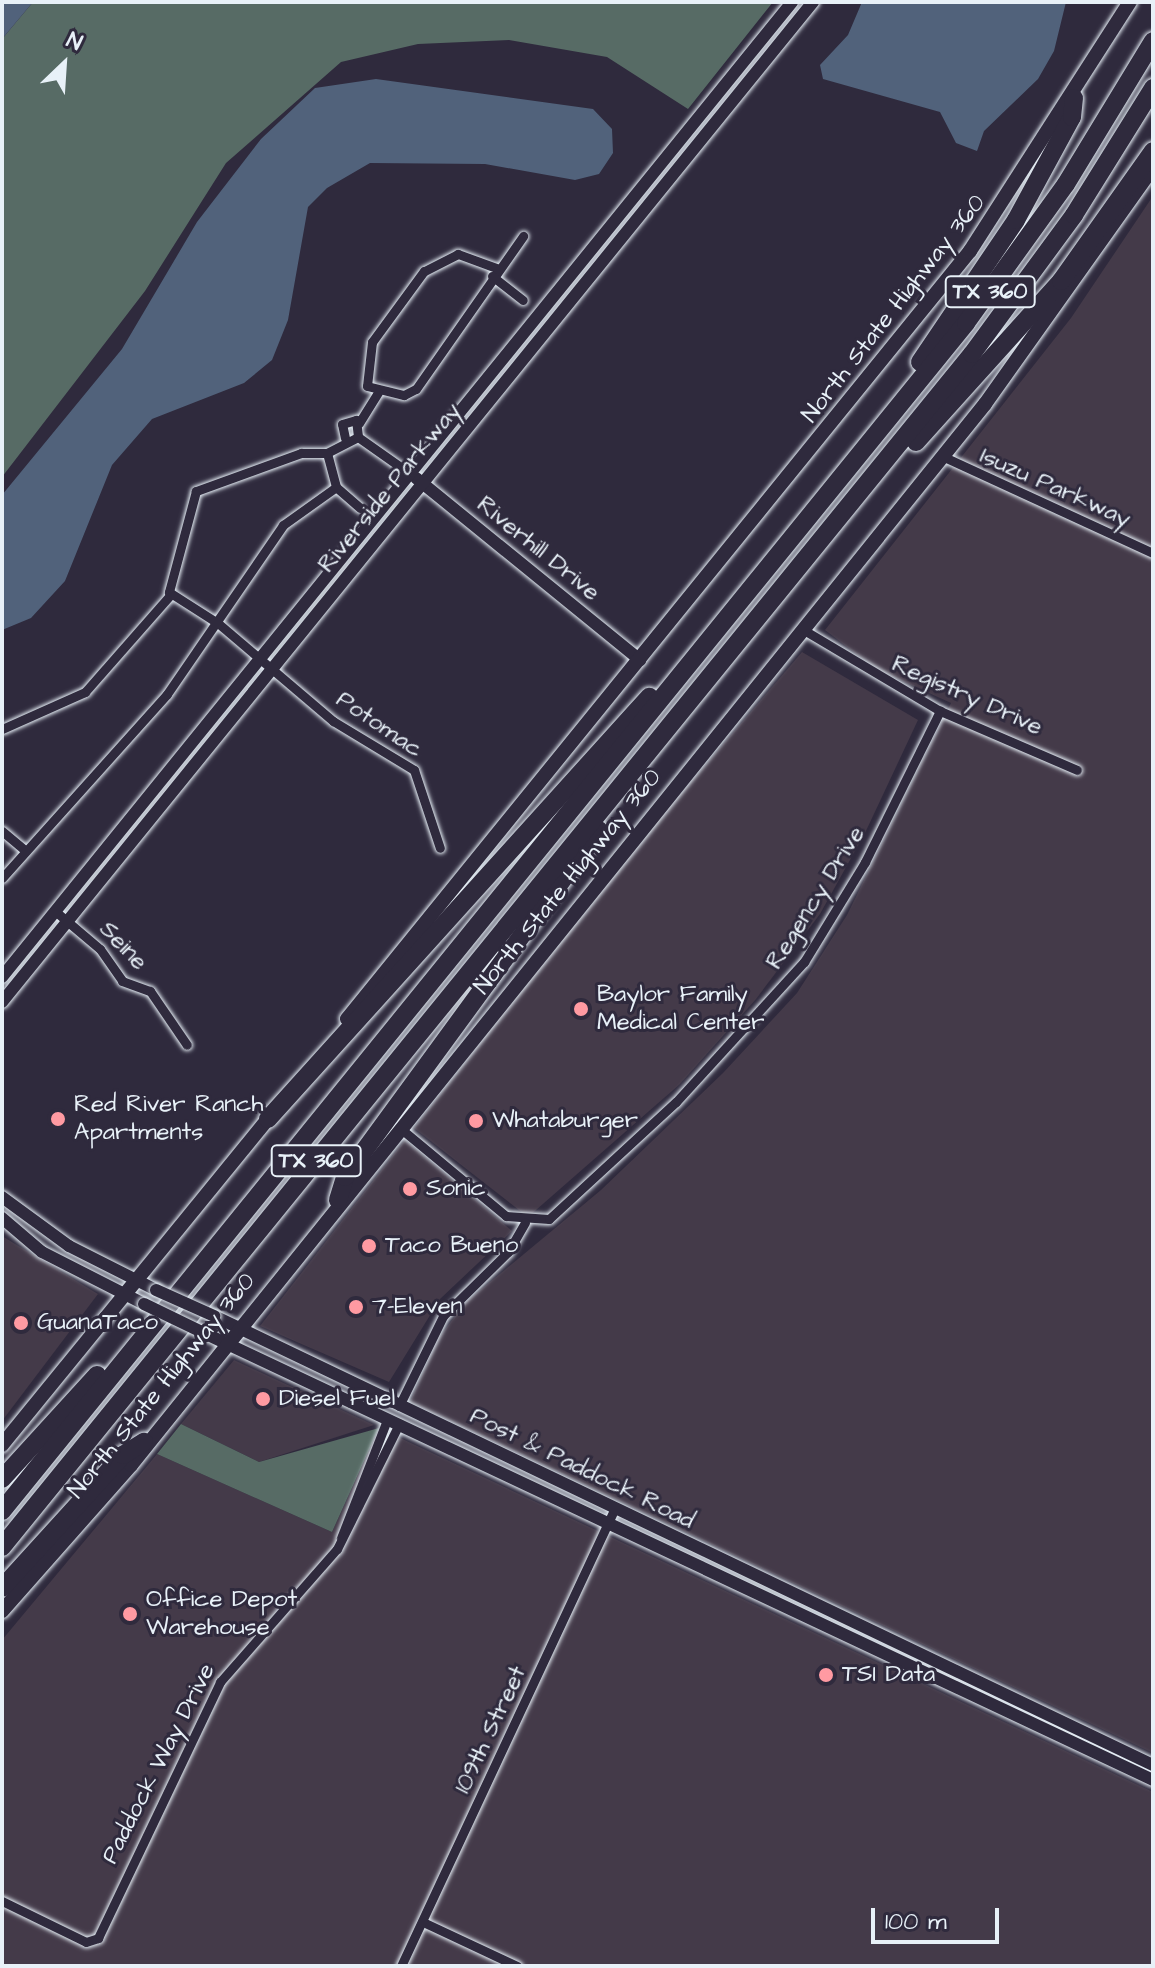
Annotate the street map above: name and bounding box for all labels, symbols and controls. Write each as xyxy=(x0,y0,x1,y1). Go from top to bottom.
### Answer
north arrow xyxy=(24,24,104,104)
text: N xyxy=(62,25,87,59)
street label: North State Highway 360 xyxy=(796,189,992,429)
road number: TX 360 xyxy=(944,274,1036,310)
street label: Riverside Parkway xyxy=(313,397,467,579)
street label: Isuzu Parkway xyxy=(975,442,1135,534)
street label: Riverhill Drive xyxy=(471,491,605,607)
street label: Registry Drive xyxy=(887,650,1047,742)
street label: Potomac xyxy=(330,686,428,764)
street label: North State Highway 360 xyxy=(468,763,668,1001)
street label: Regency Drive xyxy=(761,821,871,975)
street label: Seine xyxy=(93,915,153,977)
place label: Baylor Family Medical Center xyxy=(597,981,764,1037)
marker: Baylor Family Medical Center xyxy=(572,1000,590,1018)
place label: Red River Ranch Apartments xyxy=(74,1091,263,1147)
place label: Whataburger xyxy=(492,1107,638,1135)
marker: Red River Ranch Apartments xyxy=(49,1110,67,1128)
marker: Whataburger xyxy=(467,1112,485,1130)
road number: TX 360 xyxy=(270,1143,362,1179)
place label: Sonic xyxy=(426,1175,486,1203)
marker: Sonic xyxy=(401,1180,419,1198)
place label: Taco Bueno xyxy=(385,1232,518,1260)
marker: Taco Bueno xyxy=(360,1237,378,1255)
street label: North State Highway 360 xyxy=(62,1267,262,1505)
place label: 7-Eleven xyxy=(372,1293,463,1321)
marker: 7-Eleven xyxy=(347,1298,365,1316)
place label: GuanaTaco xyxy=(37,1309,158,1337)
marker: GuanaTaco xyxy=(12,1314,30,1332)
place label: Diesel Fuel xyxy=(279,1385,395,1413)
marker: Diesel Fuel xyxy=(254,1390,272,1408)
street label: Post & Paddock Road xyxy=(465,1402,699,1536)
place label: Office Depot Warehouse xyxy=(146,1586,297,1642)
marker: Office Depot Warehouse xyxy=(121,1605,139,1623)
street label: Paddock Way Drive xyxy=(96,1659,222,1869)
place label: TSI Data xyxy=(842,1661,935,1689)
street label: 109th Street xyxy=(449,1662,533,1798)
marker: TSI Data xyxy=(817,1666,835,1684)
scale bar xyxy=(875,1892,1003,1942)
text: 100 m xyxy=(885,1905,947,1939)

